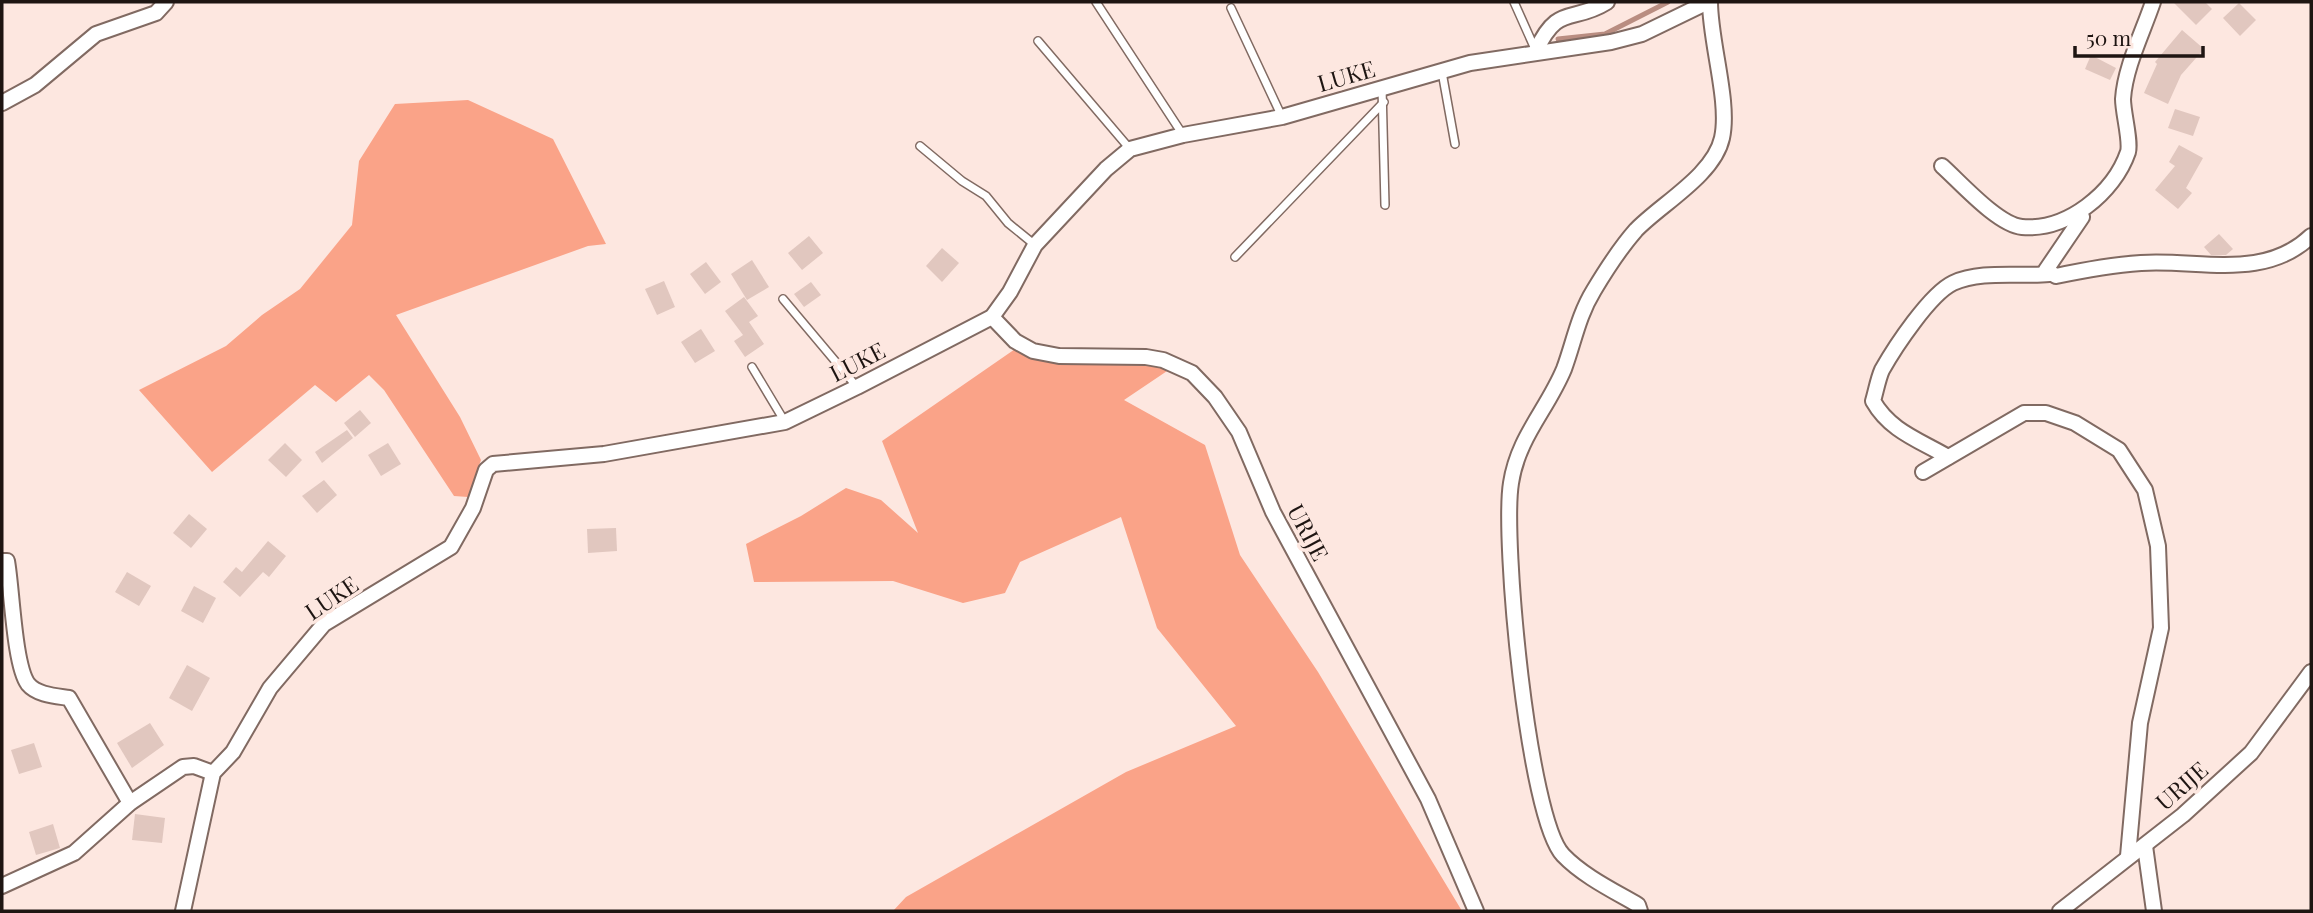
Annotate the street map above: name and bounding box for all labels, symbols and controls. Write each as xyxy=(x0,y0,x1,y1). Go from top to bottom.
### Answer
scale bar xyxy=(2075,14,2203,58)
text: 50 m xyxy=(2086,23,2132,51)
street label: LUKE xyxy=(1314,52,1378,98)
street label: LUKE xyxy=(824,334,890,388)
street label: URIJE xyxy=(1281,498,1337,566)
street label: LUKE xyxy=(298,568,364,626)
street label: URIJE xyxy=(2148,754,2214,816)

